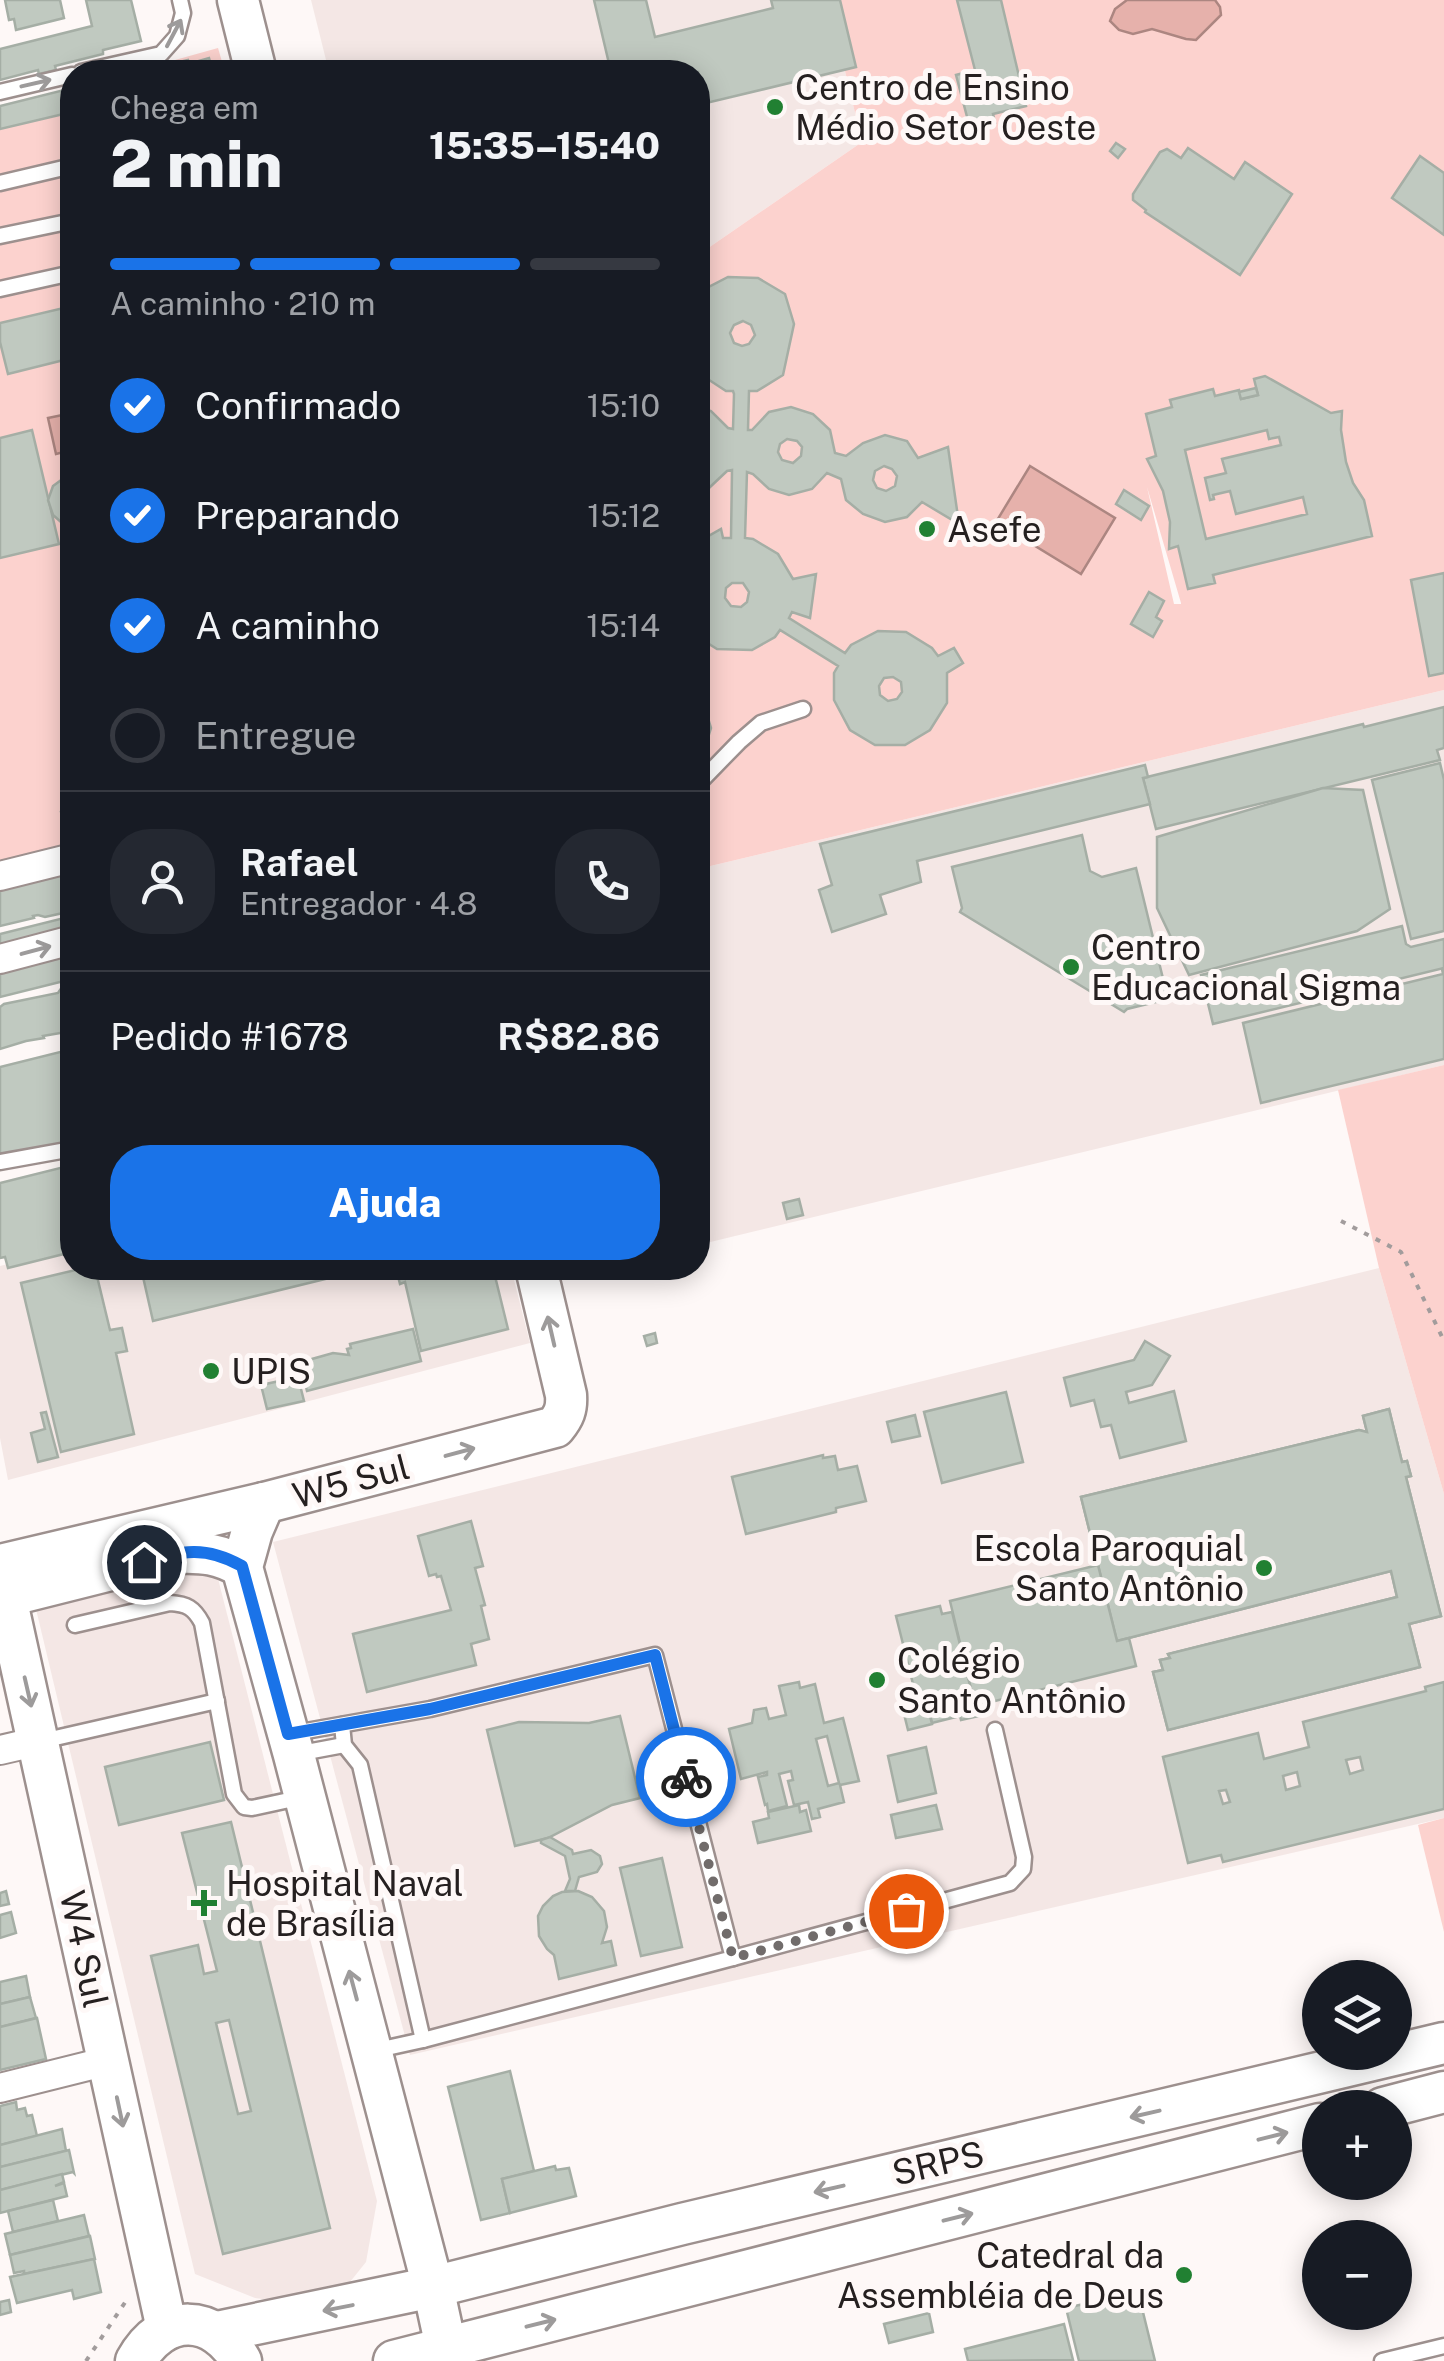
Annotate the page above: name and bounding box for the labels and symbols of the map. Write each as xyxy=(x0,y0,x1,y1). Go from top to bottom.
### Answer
one-way arrow xyxy=(165,19,184,48)
place label: Centro de Ensino Médio Setor Oeste xyxy=(795,67,1096,148)
one-way arrow xyxy=(19,73,51,91)
marker: Centro de Ensino Médio Setor Oeste xyxy=(764,96,786,118)
place label: Asefe xyxy=(947,509,1042,550)
marker: Asefe xyxy=(916,518,938,540)
place label: Centro Educacional Sigma xyxy=(1091,927,1401,1008)
one-way arrow xyxy=(20,939,51,958)
marker: Centro Educacional Sigma xyxy=(1060,956,1082,978)
one-way arrow xyxy=(541,1316,559,1348)
place label: UPIS xyxy=(231,1351,311,1392)
marker: UPIS xyxy=(200,1360,222,1382)
one-way arrow xyxy=(444,1441,475,1460)
street label: W5 Sul xyxy=(288,1446,414,1516)
pin xyxy=(102,1520,187,1605)
place label: Escola Paroquial Santo Antônio xyxy=(973,1528,1244,1609)
marker: Escola Paroquial Santo Antônio xyxy=(1253,1557,1275,1579)
place label: Colégio Santo Antônio xyxy=(897,1640,1126,1721)
marker: Colégio Santo Antônio xyxy=(866,1669,888,1691)
one-way arrow xyxy=(20,1675,38,1707)
courier xyxy=(636,1727,736,1827)
place label: Hospital Naval de Brasília xyxy=(226,1863,464,1944)
pin xyxy=(864,1869,949,1954)
street label: W4 Sul xyxy=(52,1887,116,2011)
marker: Hospital Naval de Brasília xyxy=(191,1890,217,1916)
one-way arrow xyxy=(343,1970,362,2001)
one-way arrow xyxy=(111,2095,130,2127)
one-way arrow xyxy=(1130,2106,1162,2124)
one-way arrow xyxy=(1256,2125,1288,2144)
street label: SRPS xyxy=(888,2133,988,2193)
one-way arrow xyxy=(814,2181,845,2200)
one-way arrow xyxy=(942,2206,973,2225)
place label: Catedral da Assembléia de Deus xyxy=(837,2235,1164,2316)
marker: Catedral da Assembléia de Deus xyxy=(1173,2264,1195,2286)
one-way arrow xyxy=(323,2299,355,2318)
one-way arrow xyxy=(525,2313,556,2332)

